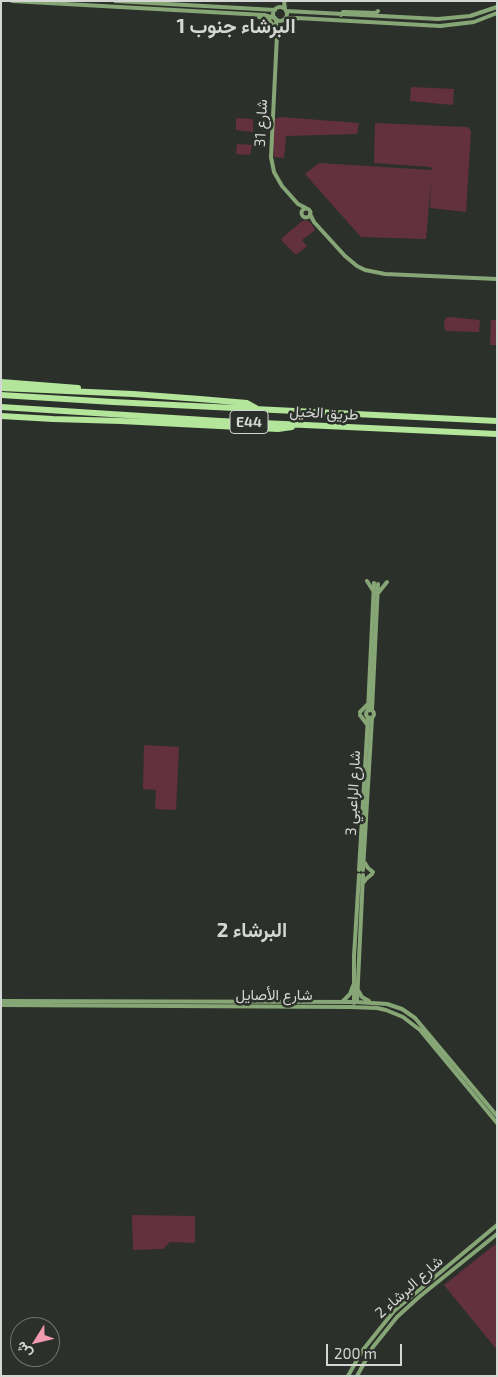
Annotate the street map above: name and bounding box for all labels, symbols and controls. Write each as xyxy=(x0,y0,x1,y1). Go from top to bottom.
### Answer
district label: البرشاء جنوب 1 xyxy=(176,14,296,38)
street label: شارع 31 xyxy=(251,99,271,147)
street label: طريق الخيل xyxy=(289,402,359,424)
road number: E44 xyxy=(230,411,268,434)
street label: شارع الراعبي 3 xyxy=(342,750,364,836)
district label: البرشاء 2 xyxy=(217,918,287,942)
street label: شارع الأصايل xyxy=(235,986,313,1004)
street label: شارع البرشاء 2 xyxy=(371,1252,447,1322)
north arrow xyxy=(10,1317,60,1367)
scale bar xyxy=(328,1334,404,1366)
text: ش xyxy=(11,1339,35,1362)
text: 200 m xyxy=(334,1344,377,1362)

